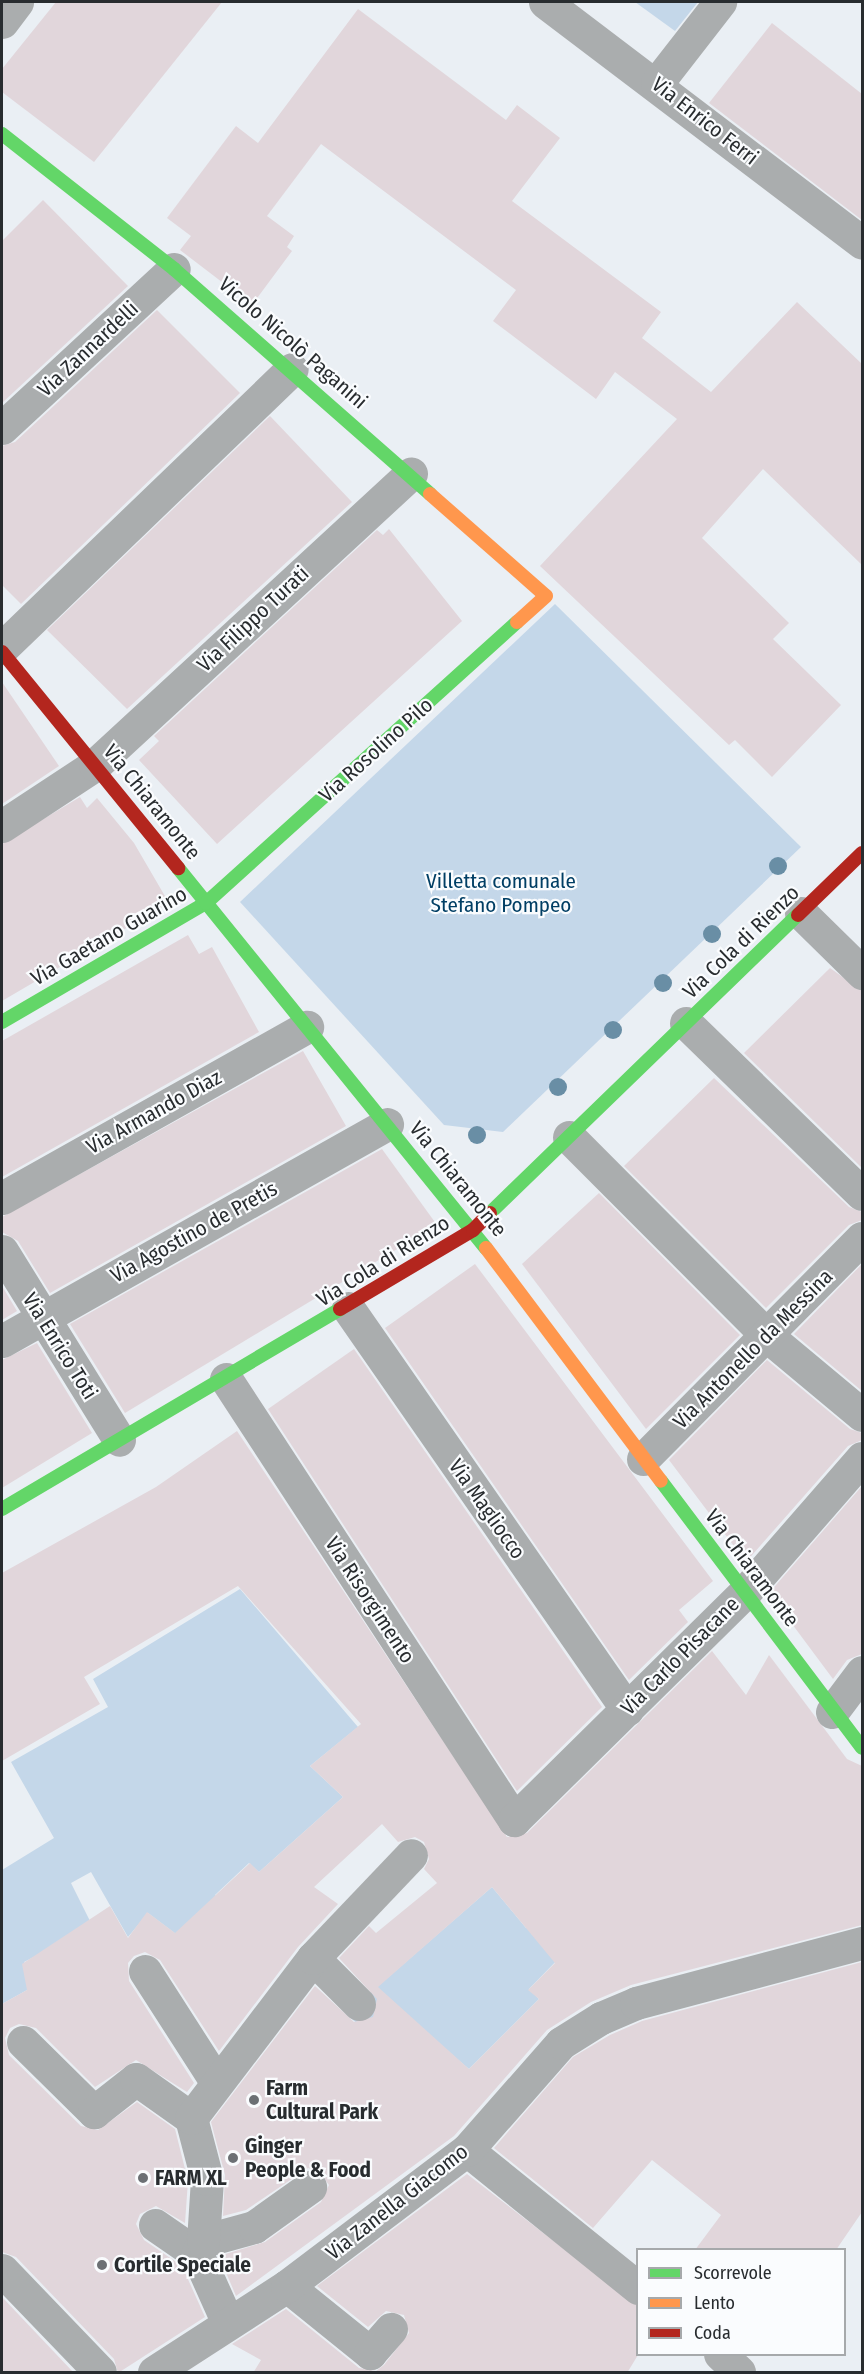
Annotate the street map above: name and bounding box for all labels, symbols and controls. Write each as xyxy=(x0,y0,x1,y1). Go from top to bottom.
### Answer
street label: Via Enrico Ferri xyxy=(647,72,763,170)
street label: Vicolo Nicolò Paganini xyxy=(214,272,372,414)
street label: Via Zannardelli xyxy=(33,296,143,402)
street label: Via Filippo Turati xyxy=(192,561,314,677)
street label: Via Rosolino Pilo xyxy=(314,692,438,808)
street label: Via Chiaramonte xyxy=(98,739,206,865)
park label: Villetta comunale Stefano Pompeo xyxy=(426,868,576,918)
street label: Via Cola di Rienzo xyxy=(678,880,804,1004)
street label: Via Gaetano Guarino xyxy=(26,881,192,991)
street label: Via Armando Diaz xyxy=(82,1065,226,1159)
street label: Via Chiaramonte xyxy=(404,1116,512,1242)
street label: Via Agostino de Pretis xyxy=(106,1176,282,1288)
street label: Via Cola di Rienzo xyxy=(312,1210,454,1312)
street label: Via Antonello da Messina xyxy=(668,1264,838,1434)
street label: Via Enrico Toti xyxy=(17,1288,103,1404)
street label: Via Magliocco xyxy=(443,1454,531,1564)
street label: Via Chiaramonte xyxy=(700,1504,804,1632)
street label: Via Risorgimento xyxy=(320,1532,420,1668)
street label: Via Carlo Pisacane xyxy=(616,1592,744,1720)
place label: Farm Cultural Park xyxy=(266,2075,378,2125)
marker: Farm Cultural Park xyxy=(247,2093,261,2107)
place label: Ginger People & Food xyxy=(245,2133,371,2183)
street label: Via Zanella Giacomo xyxy=(321,2139,473,2265)
marker: Ginger People & Food xyxy=(226,2151,240,2165)
place label: FARM XL xyxy=(155,2165,227,2191)
marker: FARM XL xyxy=(136,2171,150,2185)
legend xyxy=(636,2248,846,2356)
place label: Cortile Speciale xyxy=(114,2252,251,2278)
marker: Cortile Speciale xyxy=(95,2258,109,2272)
text: Scorrevole xyxy=(694,2262,772,2284)
text: Lento xyxy=(694,2292,735,2314)
text: Coda xyxy=(694,2322,731,2344)

